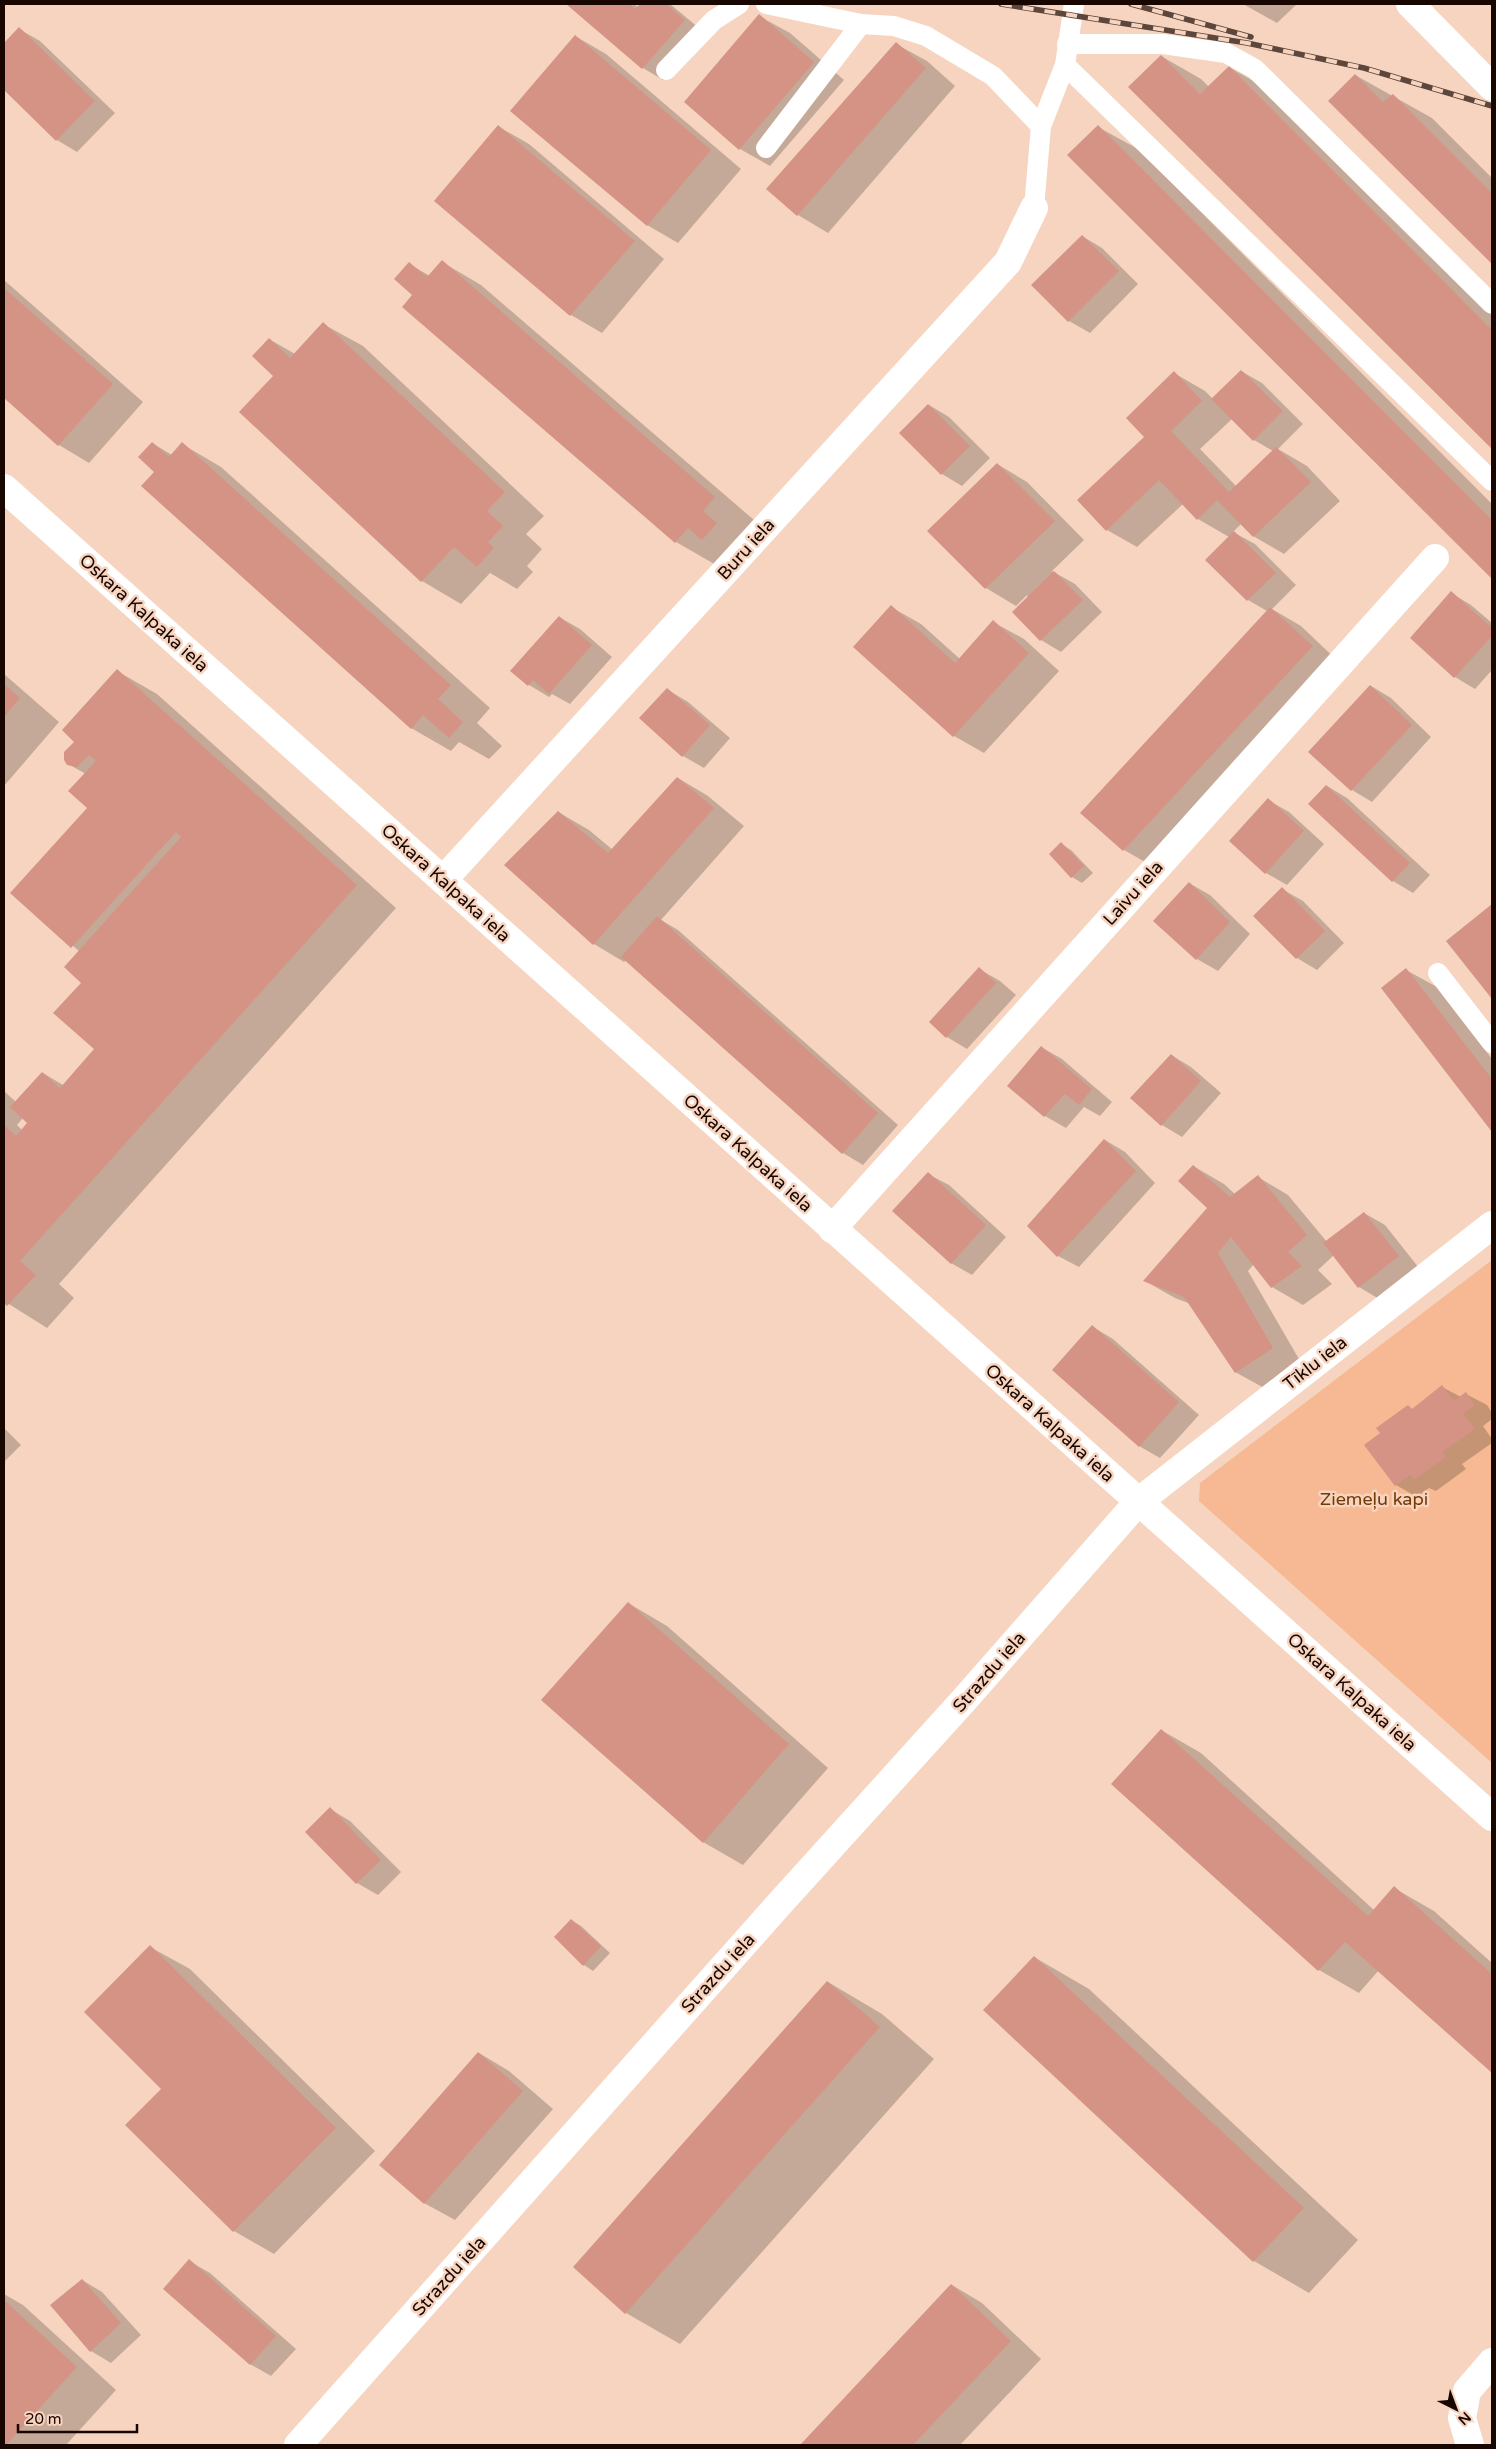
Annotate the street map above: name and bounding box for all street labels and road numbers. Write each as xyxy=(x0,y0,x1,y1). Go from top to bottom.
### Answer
street label: Buru iela xyxy=(713,514,779,584)
street label: Oskara Kalpaka iela xyxy=(75,549,213,677)
street label: Oskara Kalpaka iela xyxy=(377,819,515,947)
street label: Laivu iela xyxy=(1098,856,1168,930)
street label: Oskara Kalpaka iela xyxy=(679,1089,817,1217)
street label: Tīklu iela xyxy=(1279,1331,1351,1395)
street label: Oskara Kalpaka iela xyxy=(981,1359,1119,1487)
street label: Strazdu iela xyxy=(948,1627,1030,1717)
street label: Oskara Kalpaka iela xyxy=(1283,1628,1421,1756)
street label: Strazdu iela xyxy=(676,1929,760,2017)
street label: Strazdu iela xyxy=(407,2232,491,2320)

